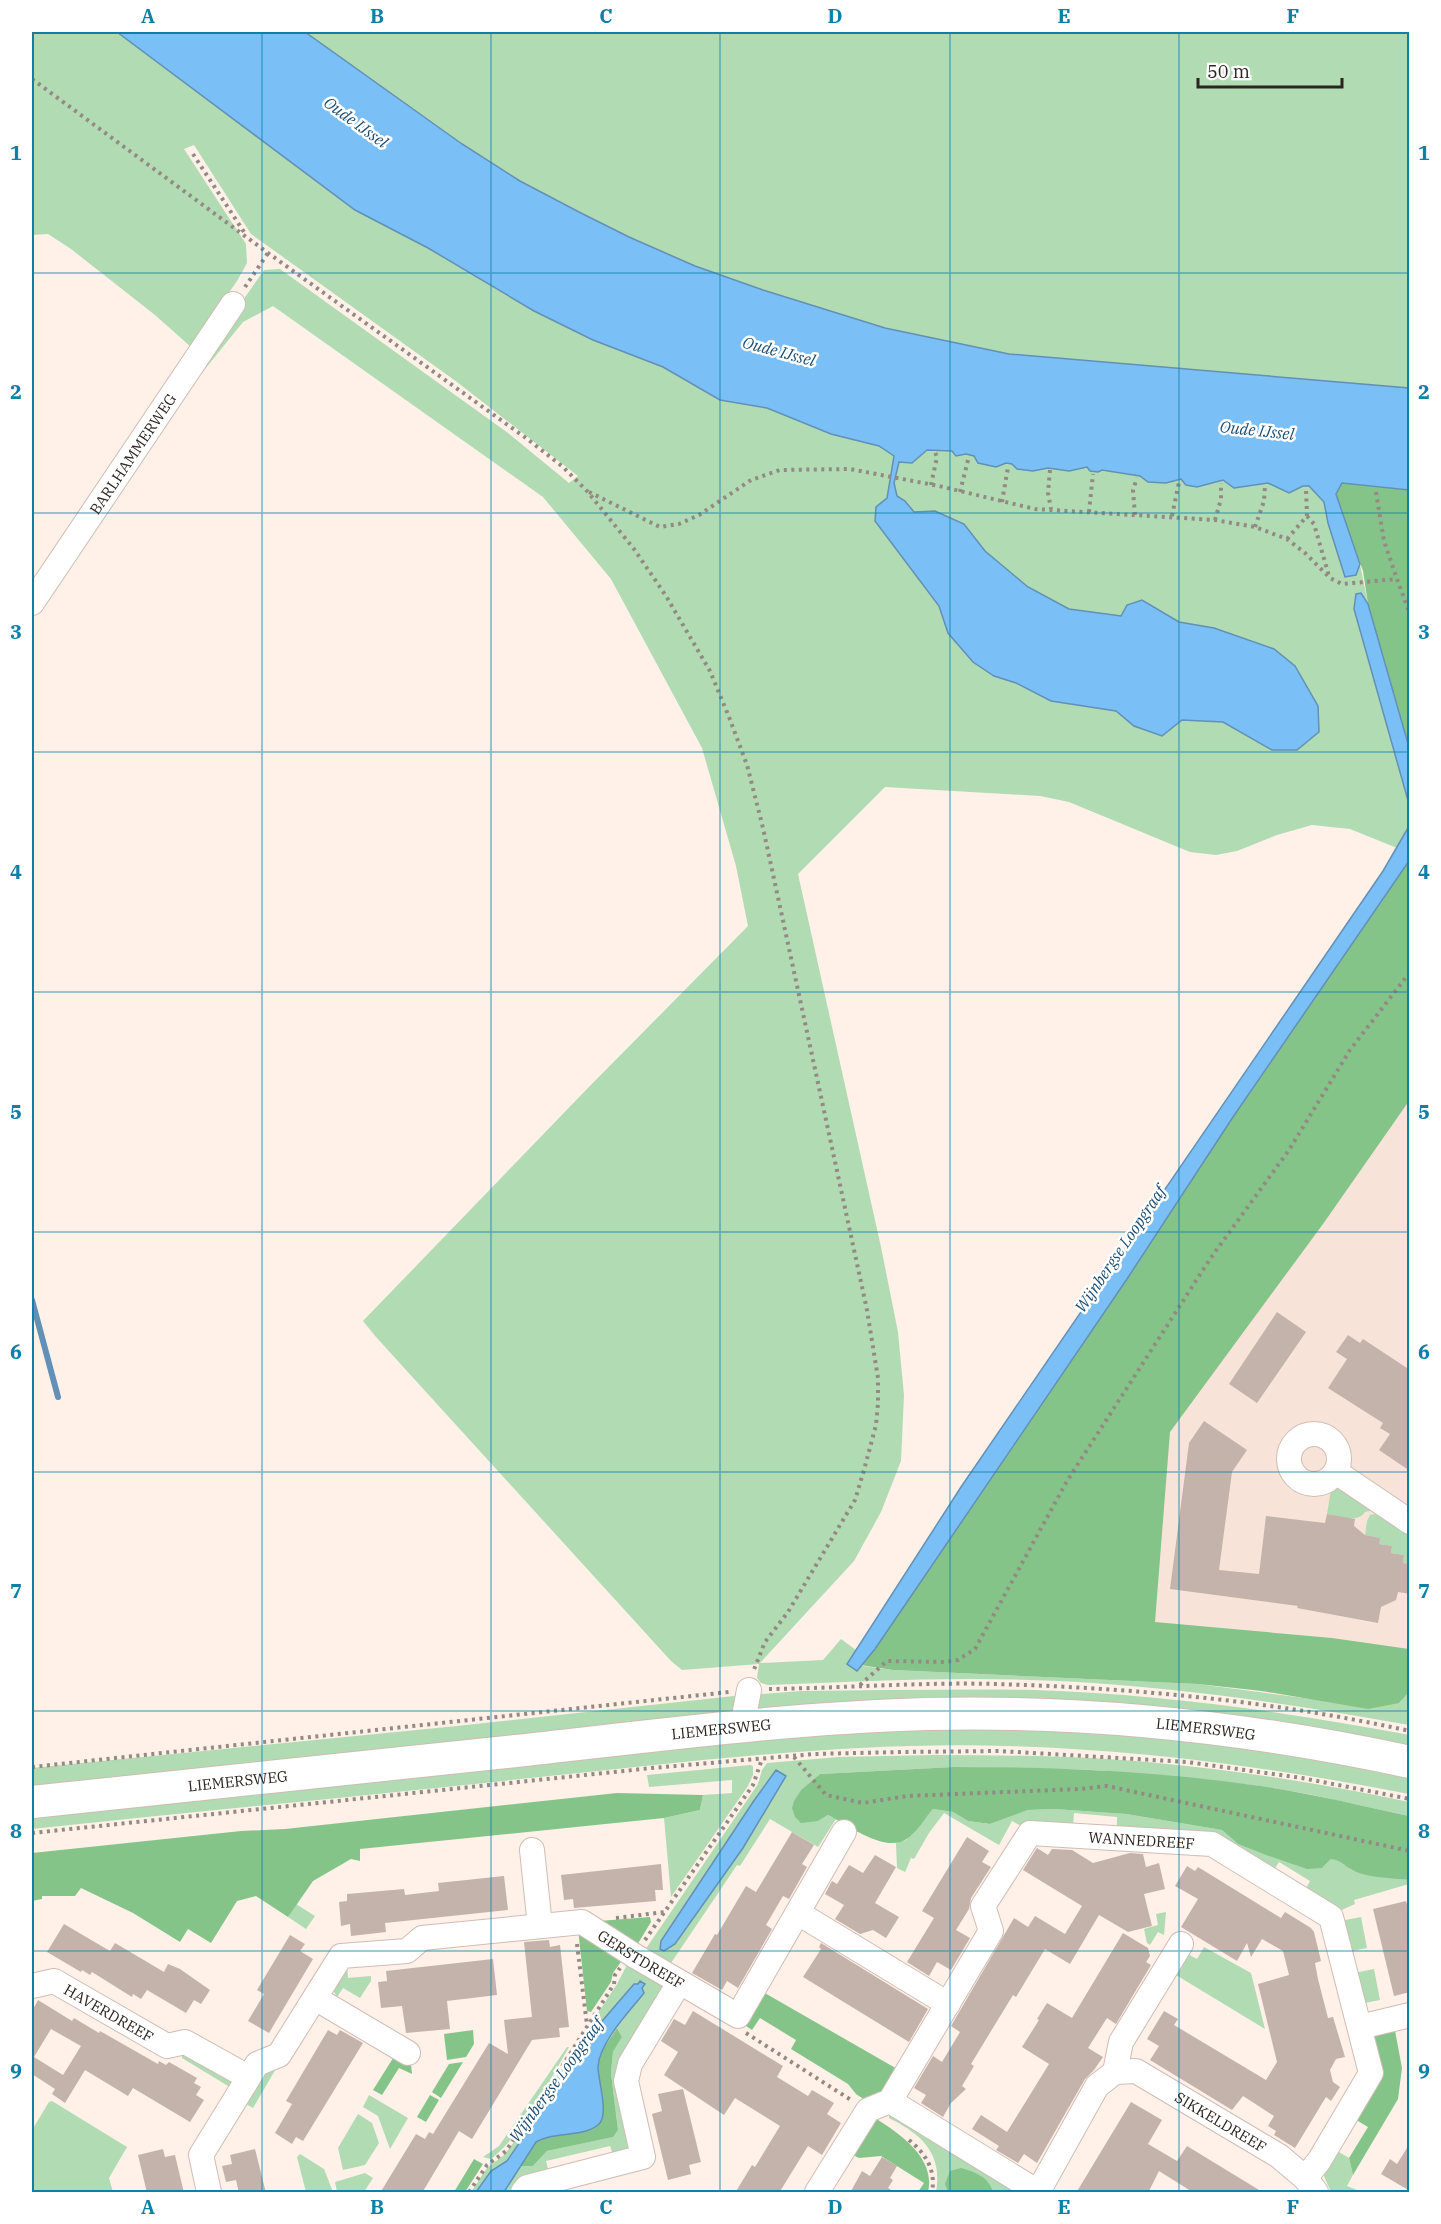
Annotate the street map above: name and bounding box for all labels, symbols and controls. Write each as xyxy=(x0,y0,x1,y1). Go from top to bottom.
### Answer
text: A xyxy=(141,2,155,29)
text: B xyxy=(370,2,384,29)
text: C xyxy=(599,2,613,29)
text: D xyxy=(827,2,843,29)
text: E xyxy=(1057,2,1071,29)
text: F xyxy=(1287,2,1299,29)
scale bar xyxy=(1198,51,1342,89)
text: 50 m xyxy=(1207,60,1250,83)
water label: Oude IJssel xyxy=(320,92,392,152)
text: 1 xyxy=(10,139,22,166)
text: 1 xyxy=(1418,139,1430,166)
water label: Oude IJssel xyxy=(740,332,818,370)
text: 2 xyxy=(10,378,22,405)
text: 2 xyxy=(1418,378,1430,405)
street label: BARLHAMMERWEG xyxy=(85,389,180,518)
water label: Oude IJssel xyxy=(1219,416,1296,444)
text: 3 xyxy=(10,618,22,645)
text: 3 xyxy=(1418,618,1430,645)
text: 4 xyxy=(10,858,22,885)
text: 4 xyxy=(1418,858,1430,885)
text: 5 xyxy=(10,1098,22,1125)
text: 5 xyxy=(1418,1098,1430,1125)
water label: Wijnbergse Loopgraaf xyxy=(1070,1179,1171,1316)
text: 6 xyxy=(10,1338,22,1365)
text: 6 xyxy=(1418,1338,1430,1365)
text: 7 xyxy=(10,1577,22,1604)
text: 7 xyxy=(1418,1577,1430,1604)
street label: LIEMERSWEG xyxy=(1155,1713,1257,1744)
street label: LIEMERSWEG xyxy=(670,1714,772,1743)
street label: LIEMERSWEG xyxy=(187,1766,289,1795)
text: 8 xyxy=(10,1817,22,1844)
text: 8 xyxy=(1418,1817,1430,1844)
street label: WANNEDREEF xyxy=(1088,1827,1195,1852)
street label: GERSTDREEF xyxy=(594,1925,688,1992)
street label: HAVERDREEF xyxy=(61,1979,157,2046)
water label: Wijnbergse Loopgraaf xyxy=(504,2012,609,2146)
text: 9 xyxy=(10,2057,22,2084)
text: 9 xyxy=(1418,2057,1430,2084)
street label: SIKKELDREEF xyxy=(1172,2087,1270,2156)
text: A xyxy=(141,2193,155,2220)
text: B xyxy=(370,2193,384,2220)
text: C xyxy=(599,2193,613,2220)
text: D xyxy=(827,2193,843,2220)
text: E xyxy=(1057,2193,1071,2220)
text: F xyxy=(1287,2193,1299,2220)

